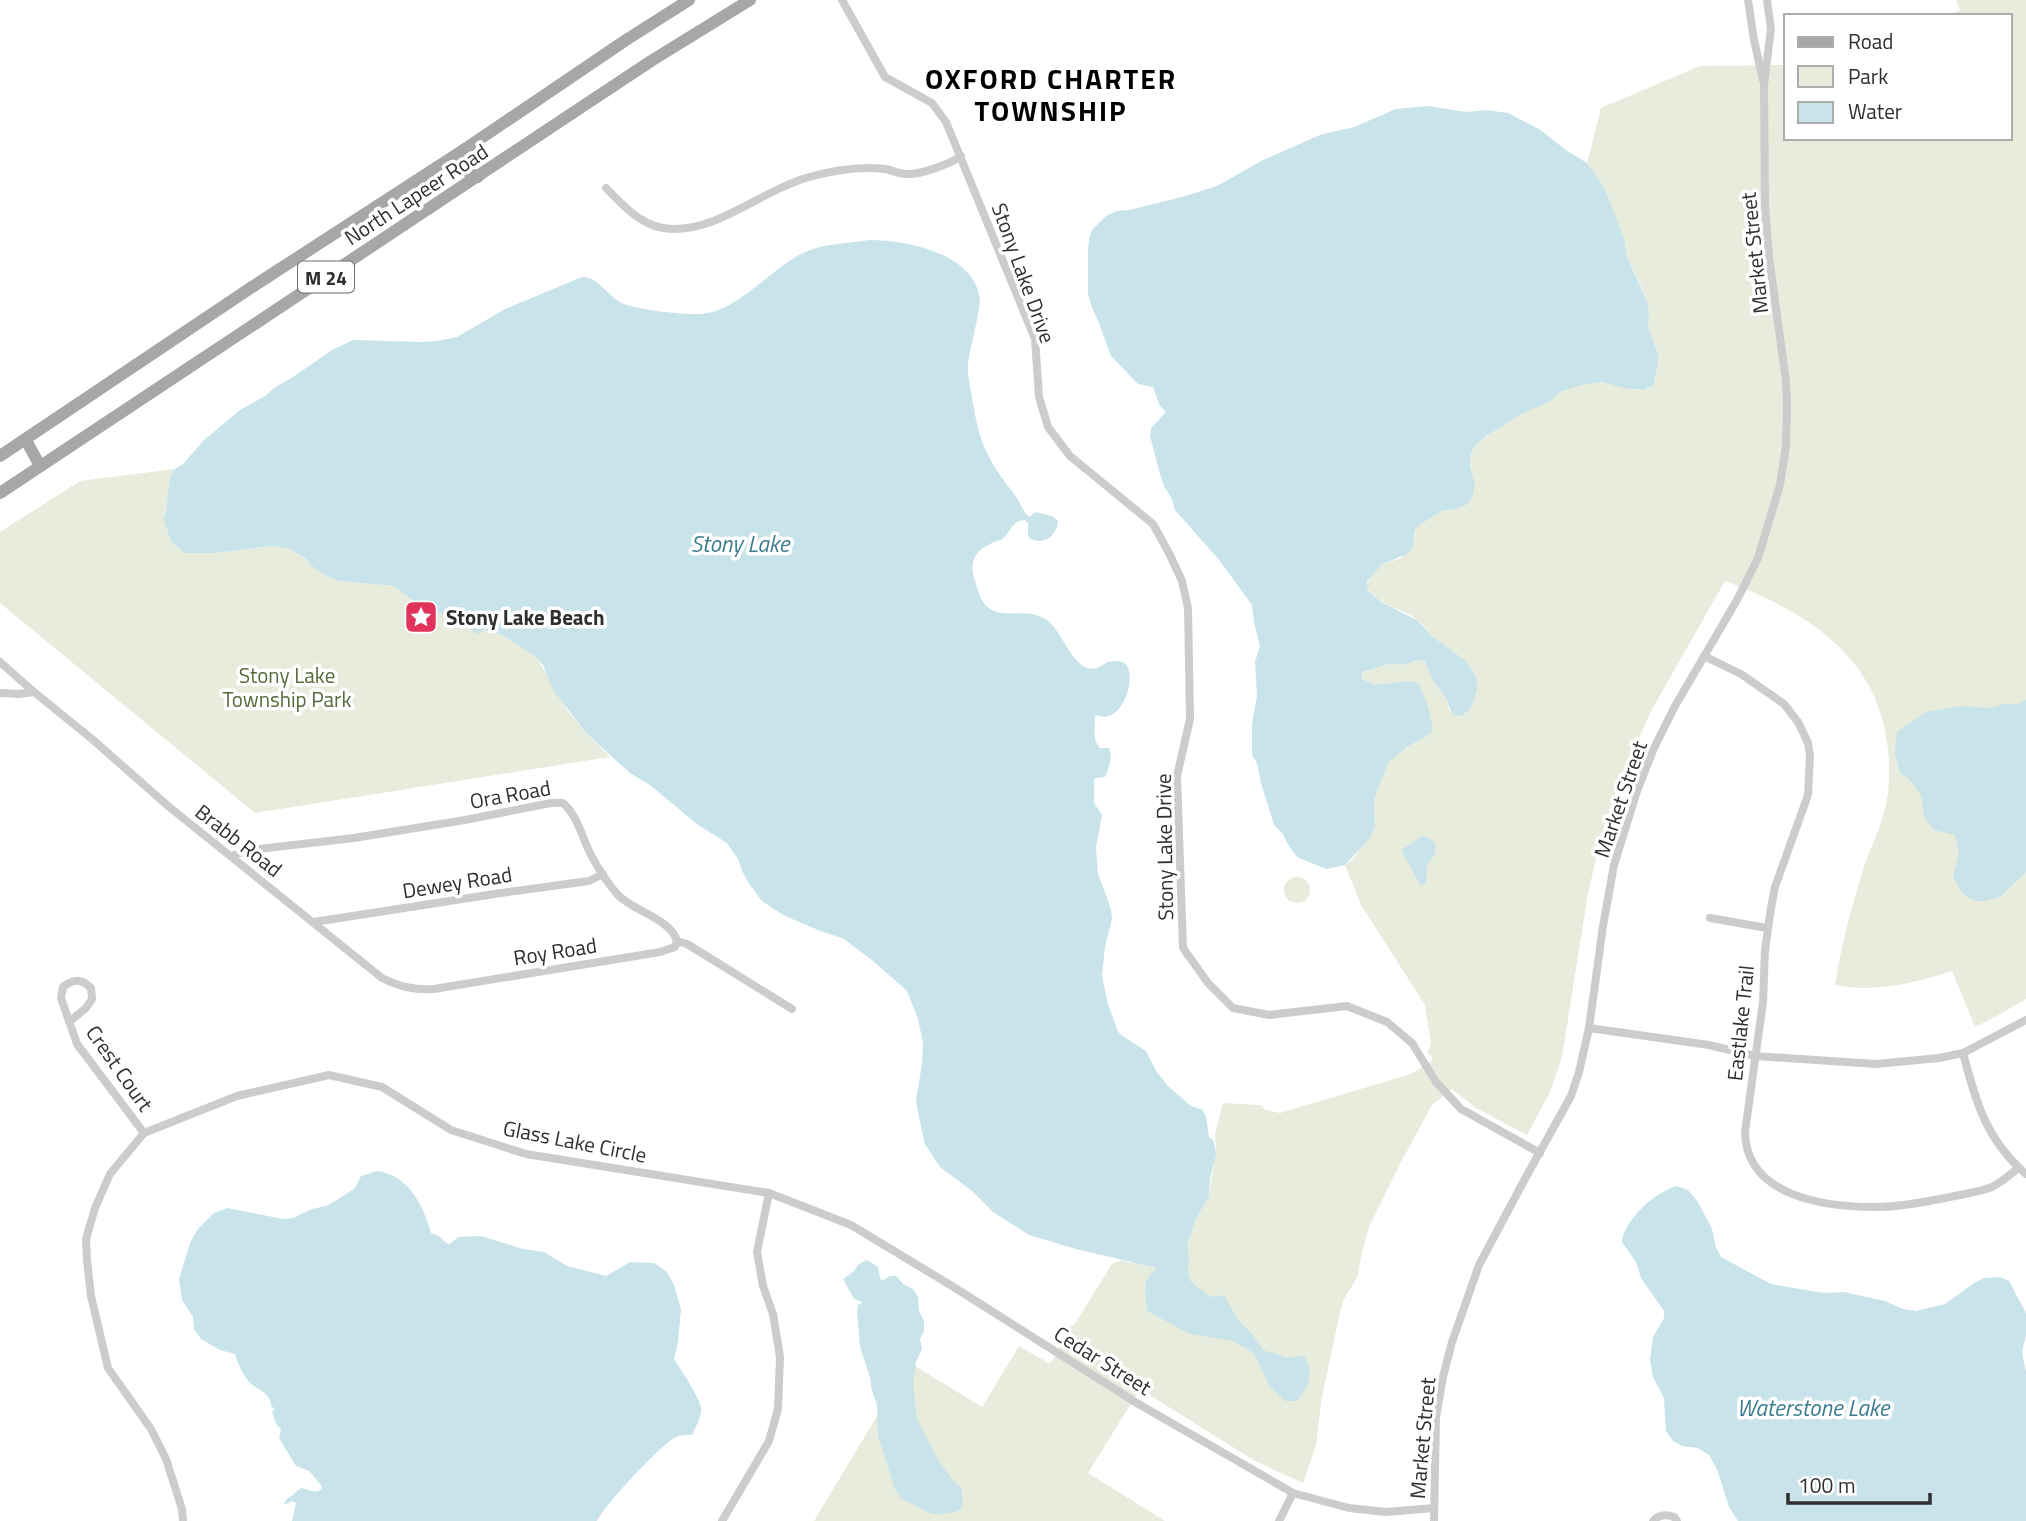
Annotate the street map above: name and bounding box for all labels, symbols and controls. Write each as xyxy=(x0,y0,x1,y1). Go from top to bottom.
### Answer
legend xyxy=(1784,14,2012,140)
text: Road xyxy=(1848,25,1893,57)
district label: OXFORD CHARTER TOWNSHIP xyxy=(925,57,1177,132)
text: Park xyxy=(1848,60,1888,92)
text: Water xyxy=(1848,95,1902,127)
street label: North Lapeer Road xyxy=(338,135,494,253)
street label: Market Street xyxy=(1732,190,1776,315)
street label: Stony Lake Drive xyxy=(984,198,1064,348)
road number: M 24 xyxy=(298,262,354,292)
water label: Stony Lake xyxy=(691,526,791,561)
place icon: Stony Lake Beach xyxy=(402,598,440,636)
place label: Stony Lake Beach xyxy=(446,601,605,633)
park label: Stony Lake Township Park xyxy=(223,659,351,715)
street label: Market Street xyxy=(1585,736,1655,862)
street label: Ora Road xyxy=(467,771,553,817)
street label: Stony Lake Drive xyxy=(1147,773,1181,921)
street label: Brabb Road xyxy=(189,796,289,884)
street label: Dewey Road xyxy=(400,858,514,906)
street label: Roy Road xyxy=(511,929,599,973)
street label: Eastlake Trail xyxy=(1718,964,1762,1082)
street label: Crest Court xyxy=(79,1018,162,1118)
street label: Glass Lake Circle xyxy=(500,1111,650,1171)
street label: Cedar Street xyxy=(1048,1317,1158,1403)
street label: Market Street xyxy=(1401,1375,1443,1500)
water label: Waterstone Lake xyxy=(1737,1390,1891,1425)
scale bar xyxy=(1788,1462,1930,1506)
text: 100 m xyxy=(1798,1469,1855,1501)

